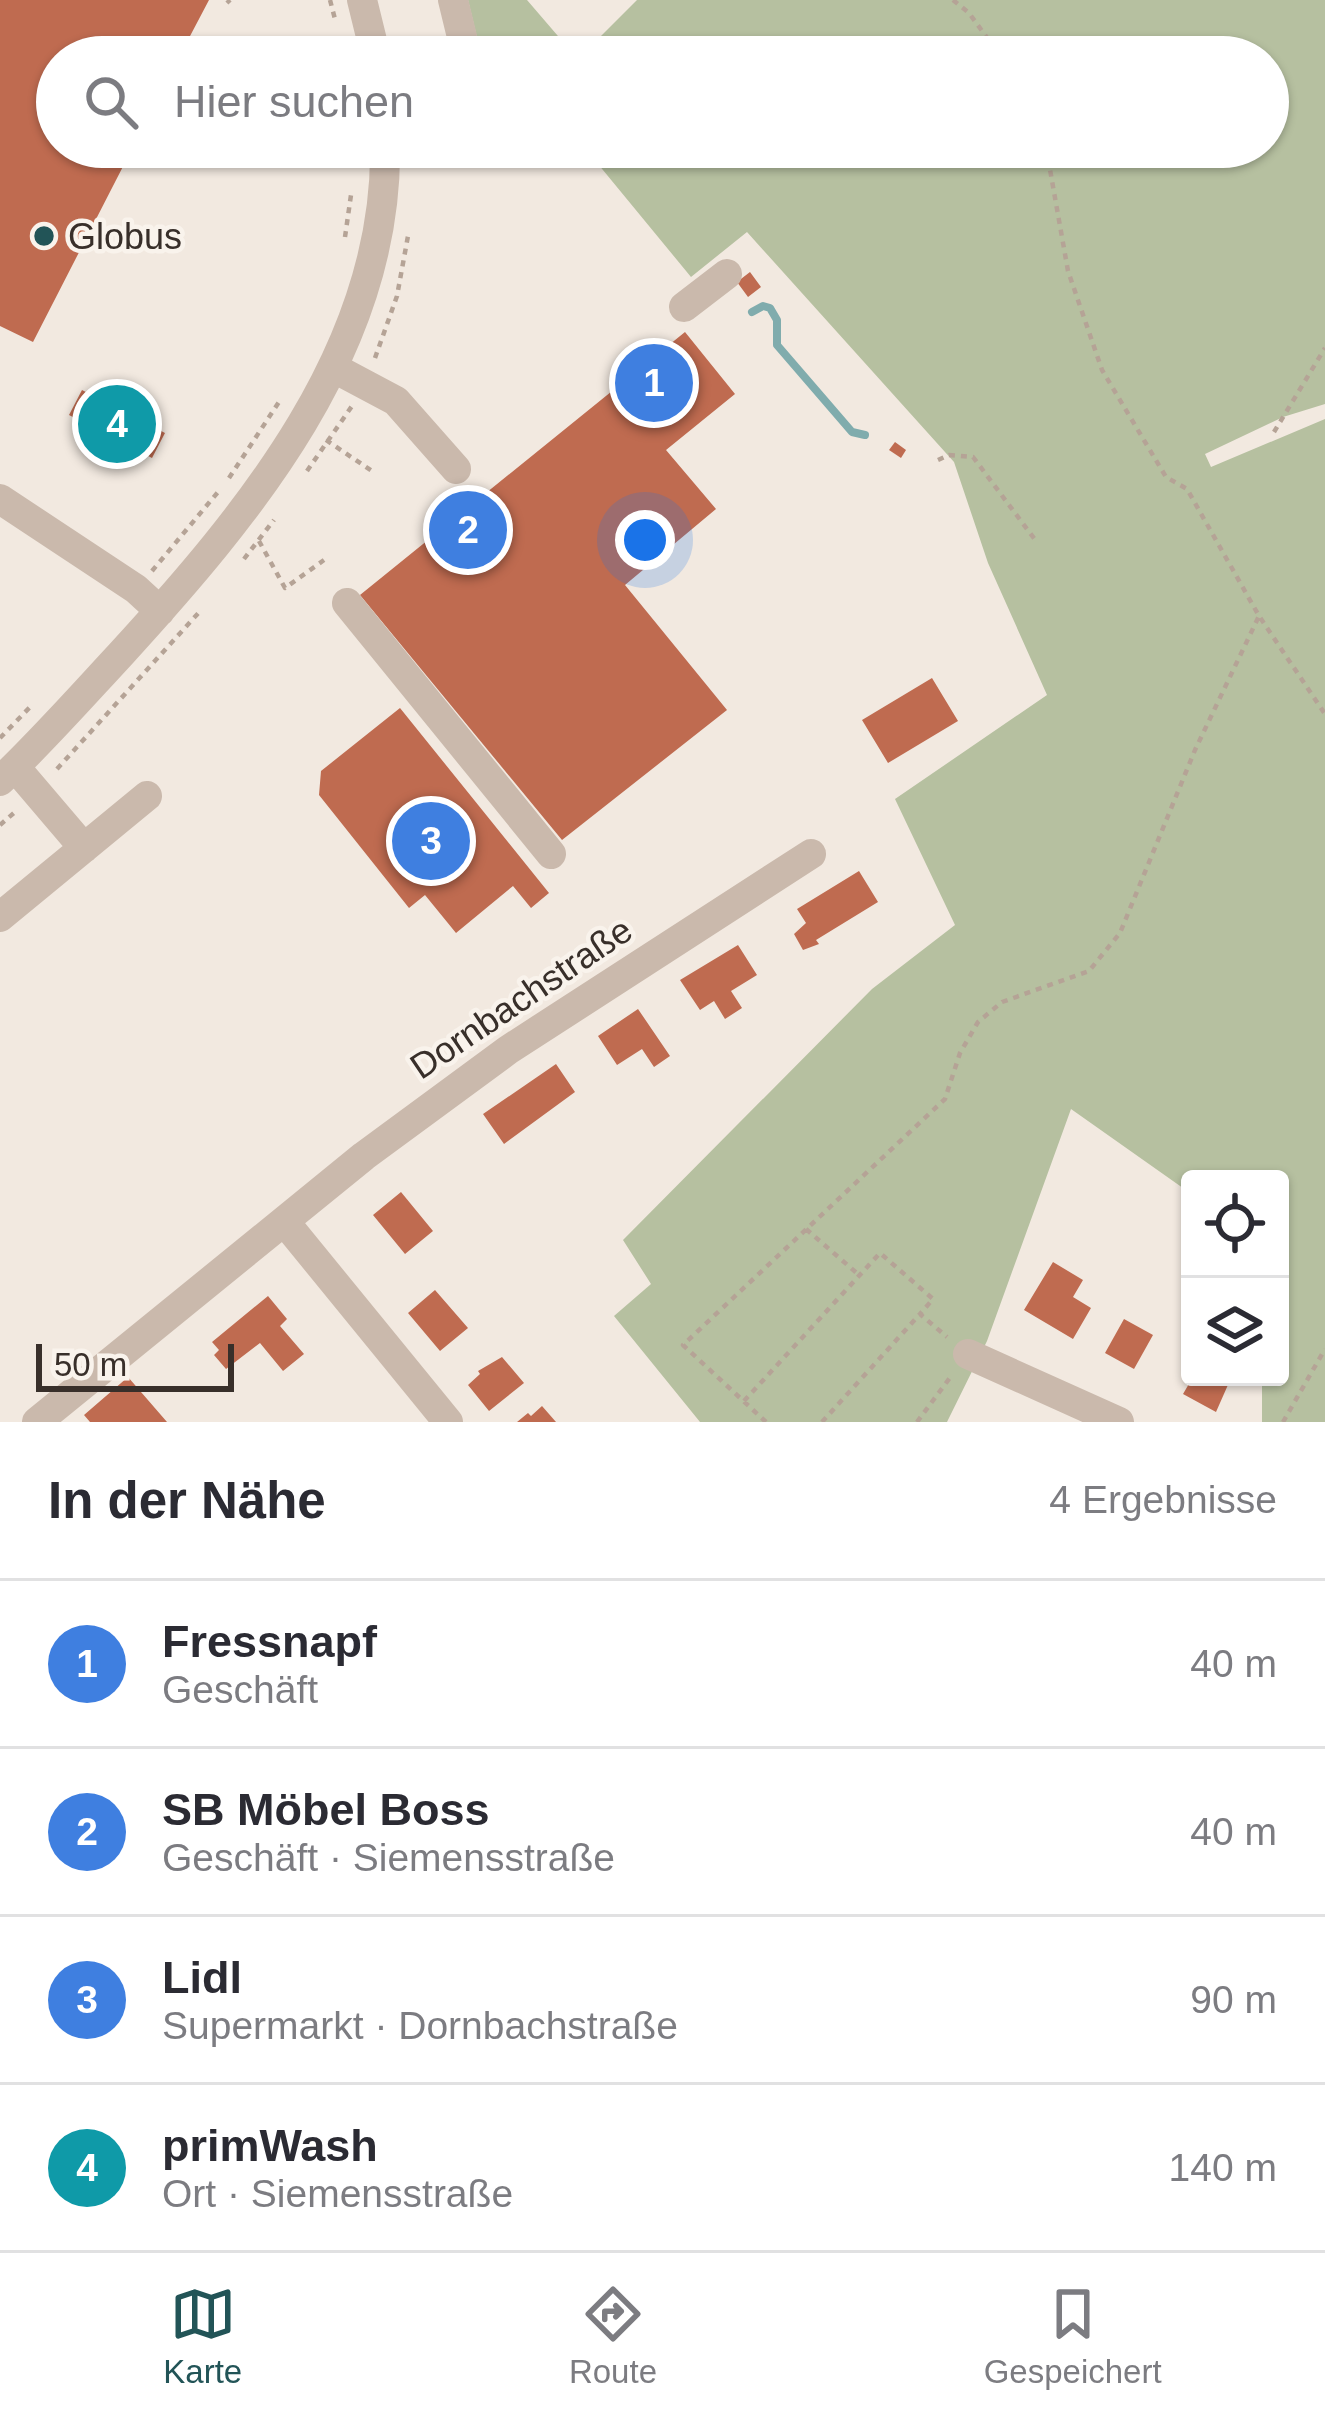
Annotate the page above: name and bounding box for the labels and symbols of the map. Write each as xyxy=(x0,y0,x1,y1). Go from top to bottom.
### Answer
place label: Globus xyxy=(68,216,182,257)
marker: Globus xyxy=(31,223,57,249)
pin: 1 xyxy=(615,338,693,428)
pin: 4 xyxy=(78,379,156,469)
pin: 2 xyxy=(429,485,507,575)
your location xyxy=(615,510,675,570)
pin: 3 xyxy=(392,796,470,886)
street label: Dornbachstraße xyxy=(403,909,639,1087)
scale bar xyxy=(36,1338,234,1391)

